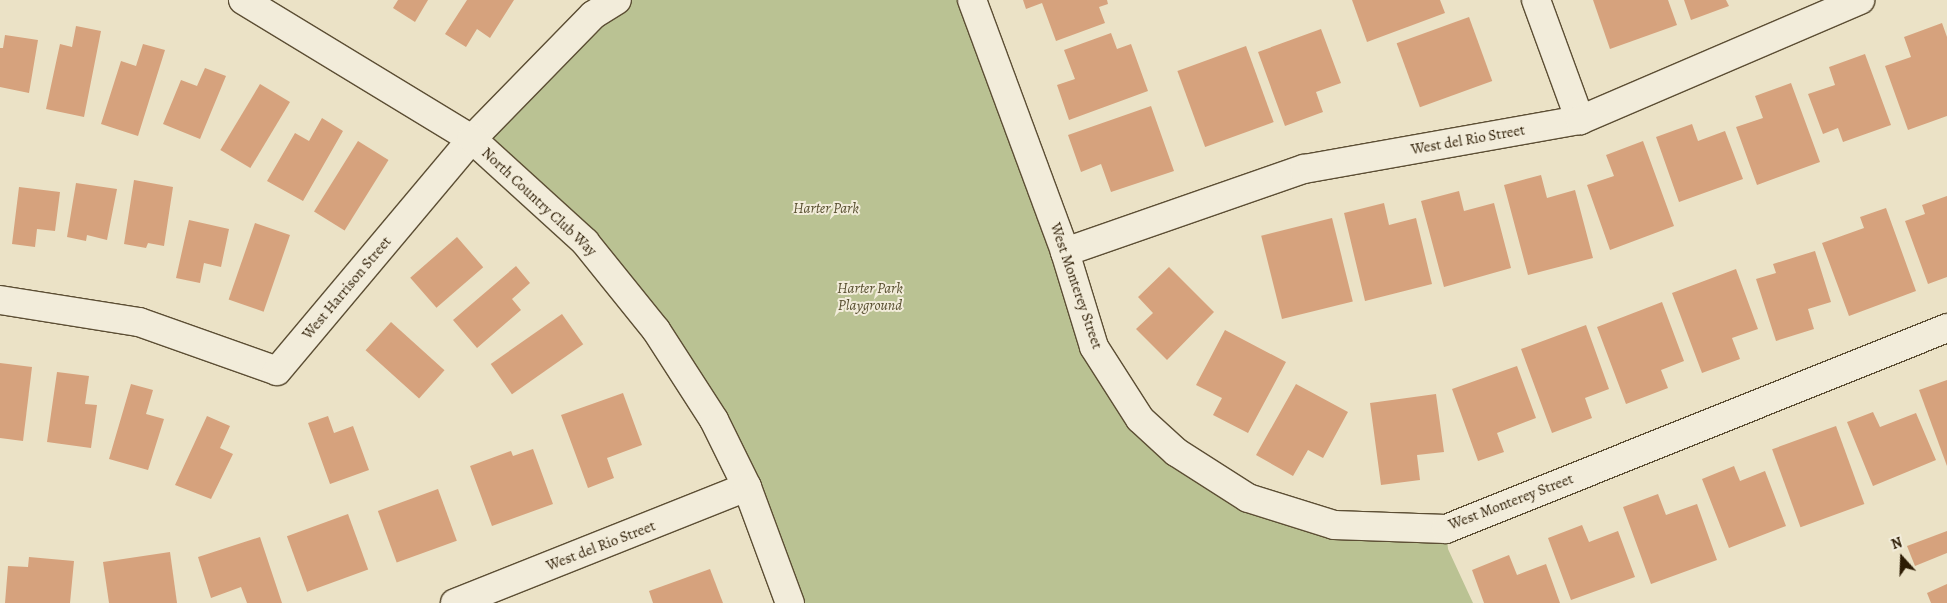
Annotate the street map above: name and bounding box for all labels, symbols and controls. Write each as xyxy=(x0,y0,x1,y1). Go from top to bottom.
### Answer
street label: West del Rio Street xyxy=(1410,121,1526,159)
street label: North Country Club Way xyxy=(478,144,600,260)
park label: Harter Park xyxy=(793,200,859,218)
street label: West Monterey Street xyxy=(1046,221,1106,351)
street label: West Harrison Street xyxy=(299,233,395,343)
park label: Harter Park Playground xyxy=(837,279,903,314)
street label: West Monterey Street xyxy=(1446,470,1576,534)
street label: West del Rio Street xyxy=(544,517,658,575)
north arrow xyxy=(1877,533,1927,583)
text: N xyxy=(1889,533,1905,554)

